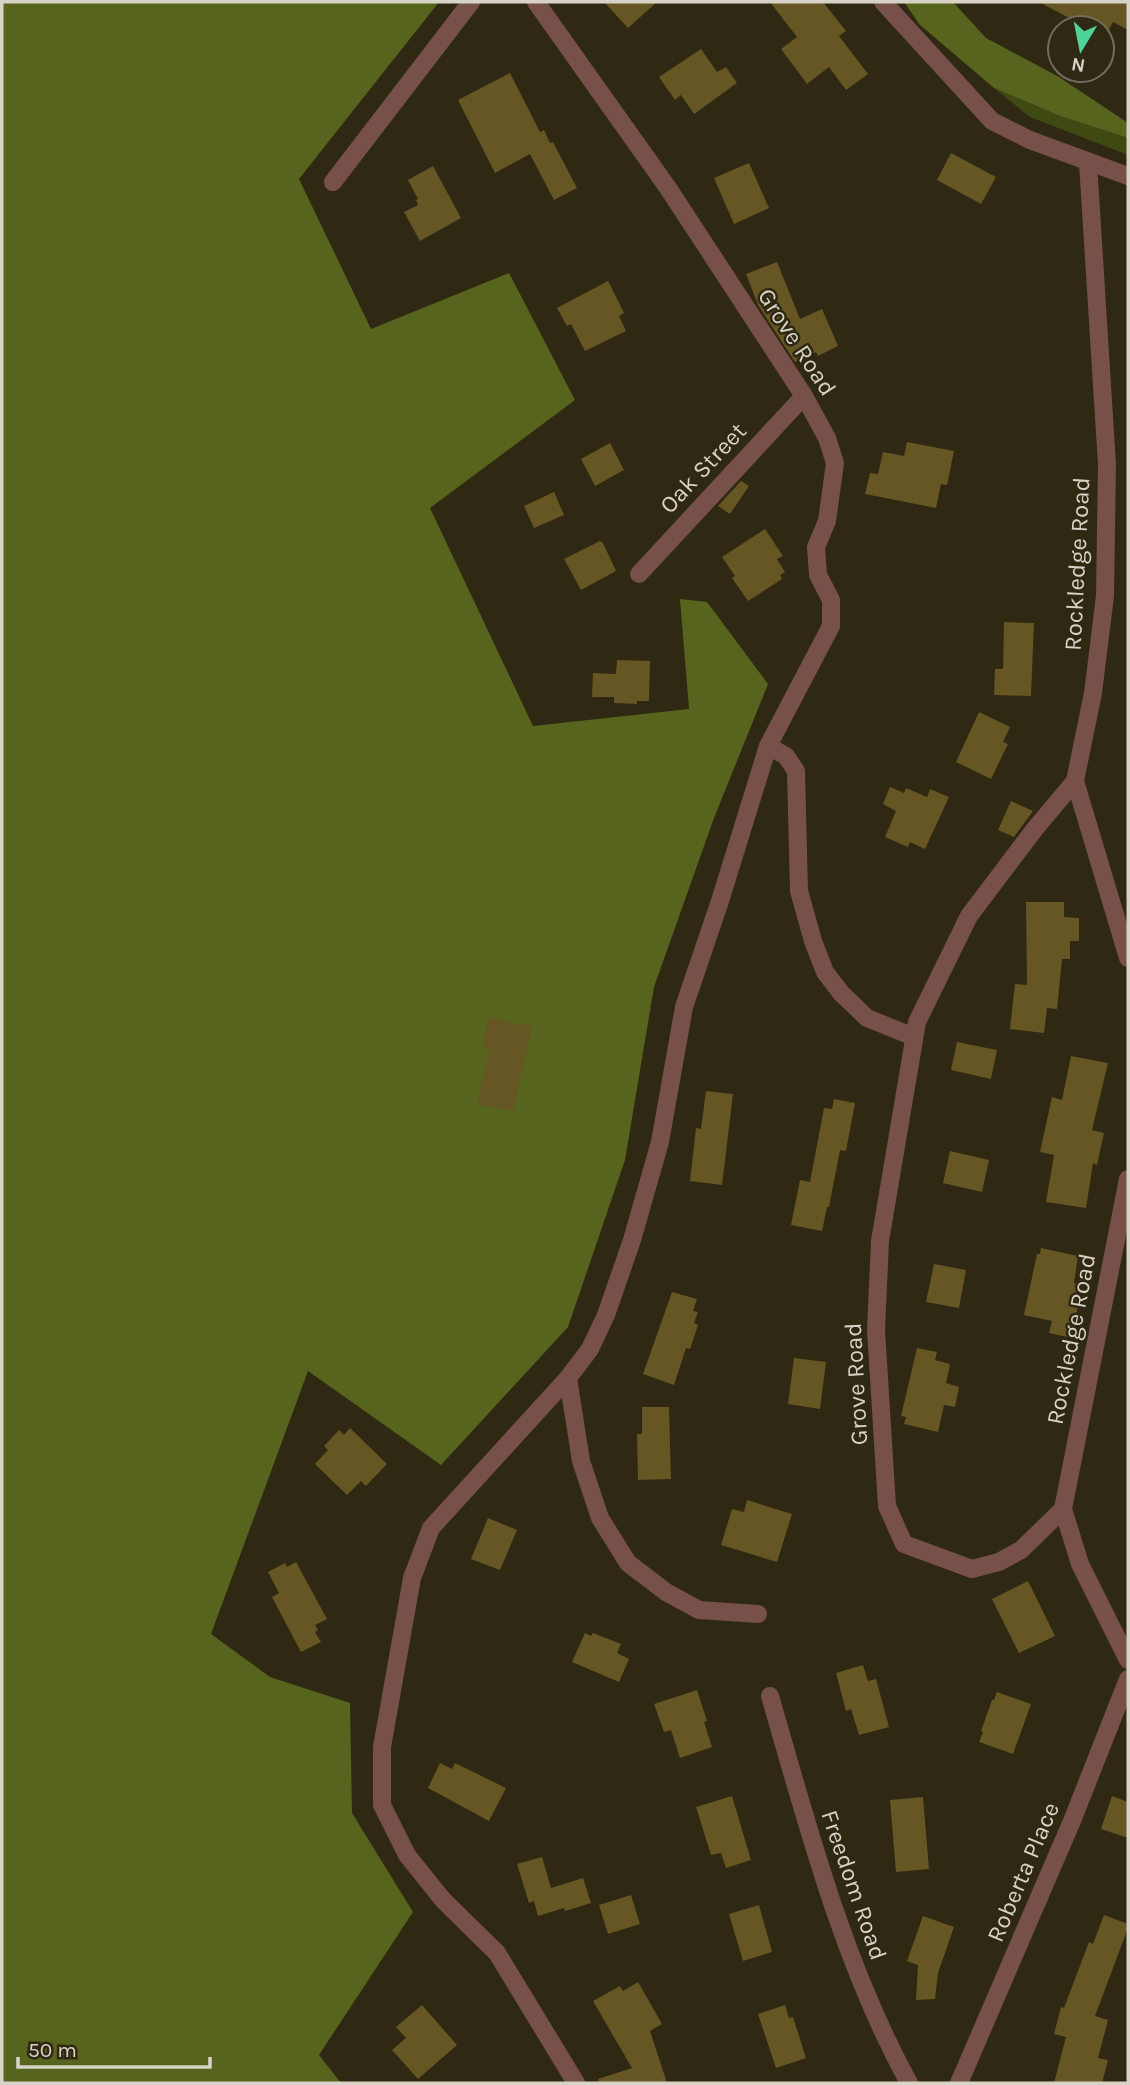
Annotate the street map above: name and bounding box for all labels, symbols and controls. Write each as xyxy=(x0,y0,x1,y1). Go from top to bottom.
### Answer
north arrow xyxy=(1046,14,1116,84)
text: N xyxy=(1070,53,1087,77)
street label: Grove Road xyxy=(752,283,842,401)
street label: Oak Street xyxy=(654,417,752,519)
street label: Rockledge Road xyxy=(1058,476,1096,652)
street label: Rockledge Road xyxy=(1041,1251,1101,1427)
street label: Grove Road xyxy=(839,1322,873,1446)
street label: Roberta Place xyxy=(981,1798,1065,1946)
street label: Freedom Road xyxy=(815,1806,893,1964)
scale bar xyxy=(18,2025,210,2070)
text: 50 m xyxy=(28,2038,77,2062)

